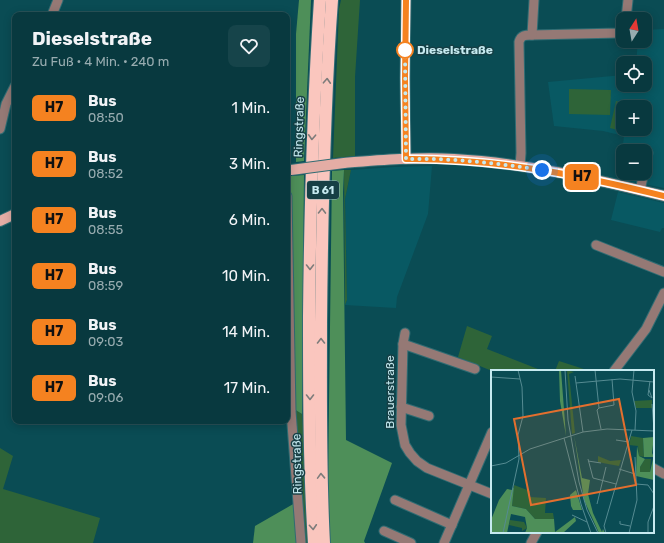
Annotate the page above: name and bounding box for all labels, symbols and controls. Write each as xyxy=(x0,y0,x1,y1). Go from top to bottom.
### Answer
north arrow xyxy=(616,12,652,48)
map controls xyxy=(616,12,652,180)
button: heart xyxy=(228,25,270,67)
text: Dieselstraße xyxy=(32,27,152,50)
marker: Dieselstraße xyxy=(396,41,414,59)
place label: Dieselstraße xyxy=(417,43,493,57)
text: Zu Fuß · 4 Min. · 240 m xyxy=(32,54,169,69)
button: locate xyxy=(616,56,652,92)
one-way arrow xyxy=(322,78,331,84)
text: Bus xyxy=(88,92,116,110)
street label: Ringstraße xyxy=(291,96,307,158)
text: H7 xyxy=(45,99,63,116)
text: 1 Min. xyxy=(231,99,270,117)
button: + xyxy=(616,100,652,136)
text: 08:50 xyxy=(88,110,124,125)
one-way arrow xyxy=(308,134,317,140)
button: − xyxy=(616,144,652,180)
text: Bus xyxy=(88,148,116,166)
text: H7 xyxy=(45,155,63,172)
text: 3 Min. xyxy=(229,155,270,173)
your location xyxy=(532,160,552,180)
line badge: H7 xyxy=(564,164,600,190)
text: 08:52 xyxy=(88,166,123,181)
text: H7 xyxy=(573,168,591,185)
road number: B 61 xyxy=(307,181,339,199)
text: Bus xyxy=(88,204,116,222)
one-way arrow xyxy=(318,208,326,214)
text: H7 xyxy=(45,211,63,228)
text: 6 Min. xyxy=(229,211,270,229)
text: 08:55 xyxy=(88,222,123,237)
text: Bus xyxy=(88,260,116,278)
one-way arrow xyxy=(306,264,314,270)
text: H7 xyxy=(45,267,63,284)
text: 10 Min. xyxy=(222,267,270,285)
text: 08:59 xyxy=(88,278,123,293)
text: Bus xyxy=(88,316,116,334)
text: H7 xyxy=(45,323,63,340)
text: 14 Min. xyxy=(222,323,270,341)
text: 09:03 xyxy=(88,334,123,349)
one-way arrow xyxy=(317,338,325,344)
street label: Brauerstraße xyxy=(383,355,397,429)
inset map xyxy=(491,370,654,533)
text: Bus xyxy=(88,372,116,390)
text: H7 xyxy=(45,379,63,396)
text: 17 Min. xyxy=(224,379,270,397)
text: 09:06 xyxy=(88,390,123,405)
one-way arrow xyxy=(306,394,314,400)
street label: Ringstraße xyxy=(289,433,305,495)
one-way arrow xyxy=(317,473,325,479)
one-way arrow xyxy=(308,524,317,530)

